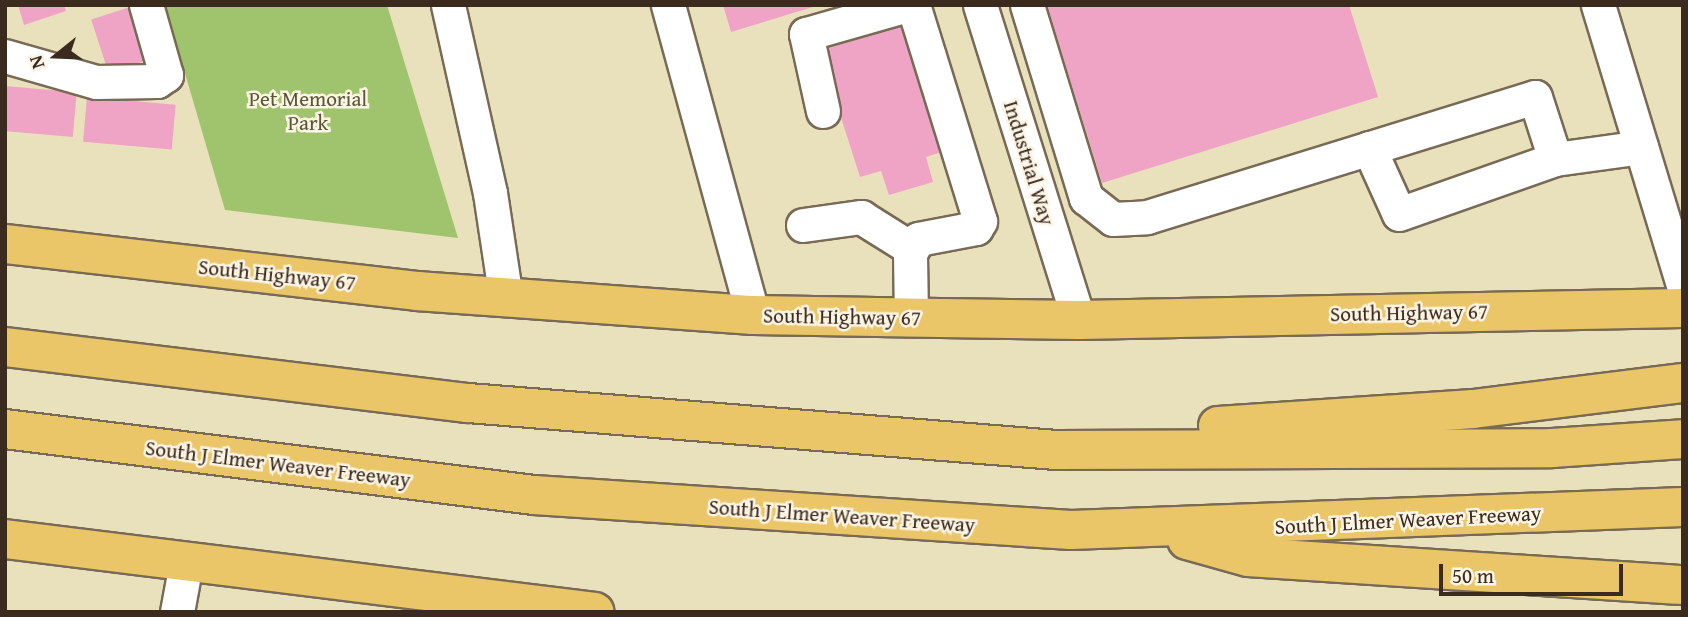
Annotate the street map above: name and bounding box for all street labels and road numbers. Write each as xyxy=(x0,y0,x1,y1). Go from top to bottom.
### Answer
street label: Industrial Way xyxy=(998,98,1060,228)
street label: South Highway 67 xyxy=(197,254,357,296)
street label: South Highway 67 xyxy=(1330,299,1488,327)
street label: South Highway 67 xyxy=(763,303,921,331)
street label: South J Elmer Weaver Freeway xyxy=(144,435,412,493)
street label: South J Elmer Weaver Freeway xyxy=(708,494,976,538)
street label: South J Elmer Weaver Freeway xyxy=(1274,500,1542,540)

